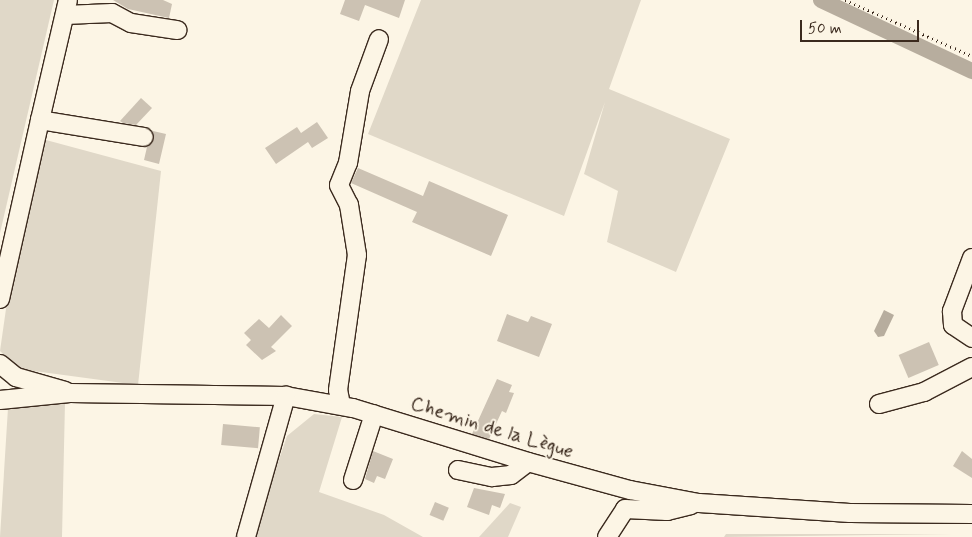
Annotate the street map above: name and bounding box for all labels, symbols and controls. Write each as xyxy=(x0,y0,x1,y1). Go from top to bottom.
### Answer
scale bar xyxy=(802,10,921,42)
text: 50 m xyxy=(808,19,842,39)
street label: Chemin de la Lègue xyxy=(408,392,576,464)

